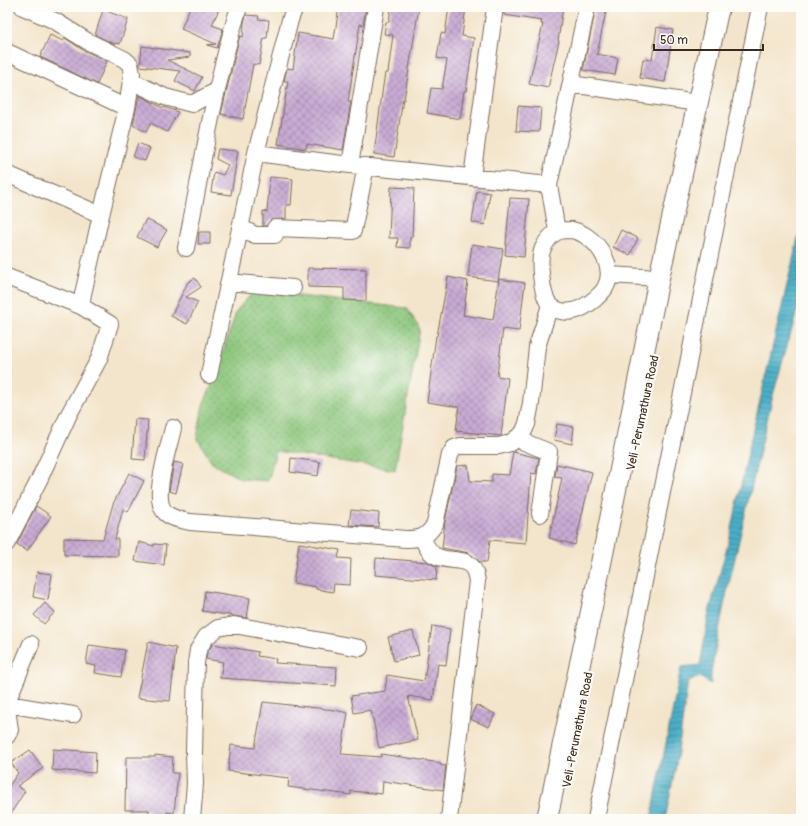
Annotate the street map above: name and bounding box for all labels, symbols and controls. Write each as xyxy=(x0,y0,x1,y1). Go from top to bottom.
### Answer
scale bar xyxy=(654,26,763,52)
text: 50 m xyxy=(660,33,688,48)
street label: Veli -Perumathura Road xyxy=(623,354,663,472)
street label: Veli -Perumathura Road xyxy=(559,671,597,789)

